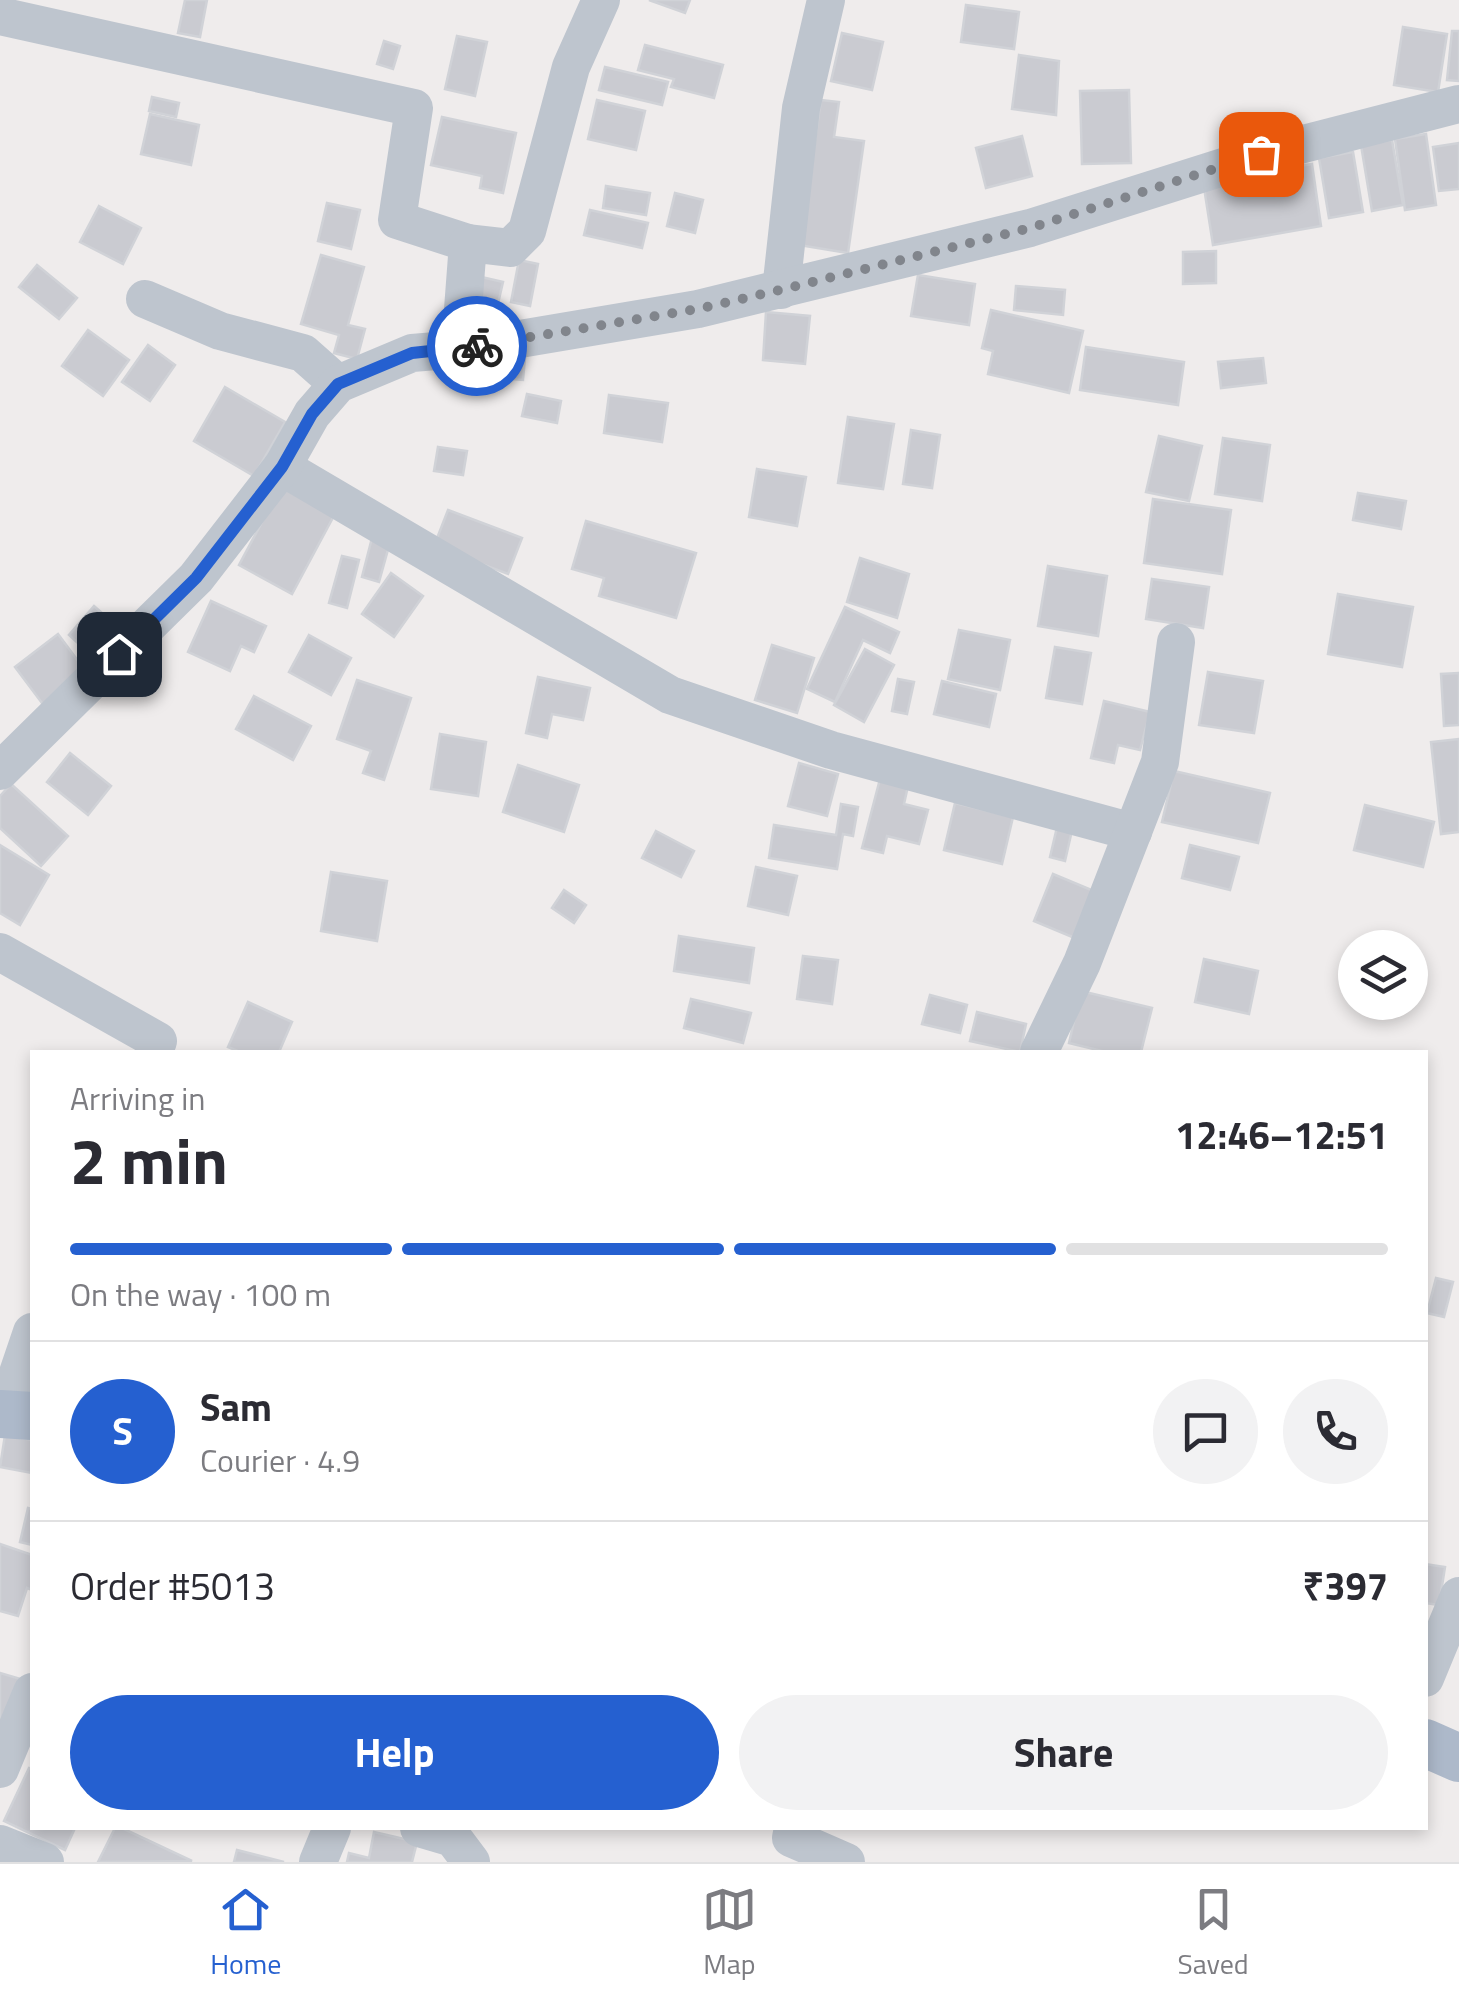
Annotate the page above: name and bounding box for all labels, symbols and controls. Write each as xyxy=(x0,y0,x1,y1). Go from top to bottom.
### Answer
pin xyxy=(1219,112,1304,197)
icon: bag xyxy=(1234,127,1289,182)
courier xyxy=(427,296,527,396)
icon: bike xyxy=(450,319,505,374)
pin xyxy=(77,612,162,697)
icon: home xyxy=(92,627,147,682)
map controls xyxy=(1338,930,1428,1020)
button: layers xyxy=(1338,930,1428,1020)
text: Arriving in xyxy=(70,1074,206,1122)
text: 12:46–12:51 xyxy=(1175,1106,1388,1164)
text: 2 min xyxy=(70,1110,228,1209)
text: On the way · 100 m xyxy=(70,1270,331,1318)
text: Sam xyxy=(200,1378,272,1436)
button: chat xyxy=(1153,1379,1258,1484)
button: phone xyxy=(1283,1379,1388,1484)
text: S xyxy=(112,1402,133,1460)
text: Courier · 4.9 xyxy=(200,1436,360,1484)
text: Order #5013 xyxy=(70,1557,275,1615)
text: ₹397 xyxy=(1302,1557,1388,1615)
button: Help xyxy=(70,1695,719,1810)
button: Share xyxy=(739,1695,1388,1810)
tab: Home xyxy=(210,1882,281,1985)
tab: Map xyxy=(702,1882,757,1985)
tab: Saved xyxy=(1177,1882,1249,1985)

